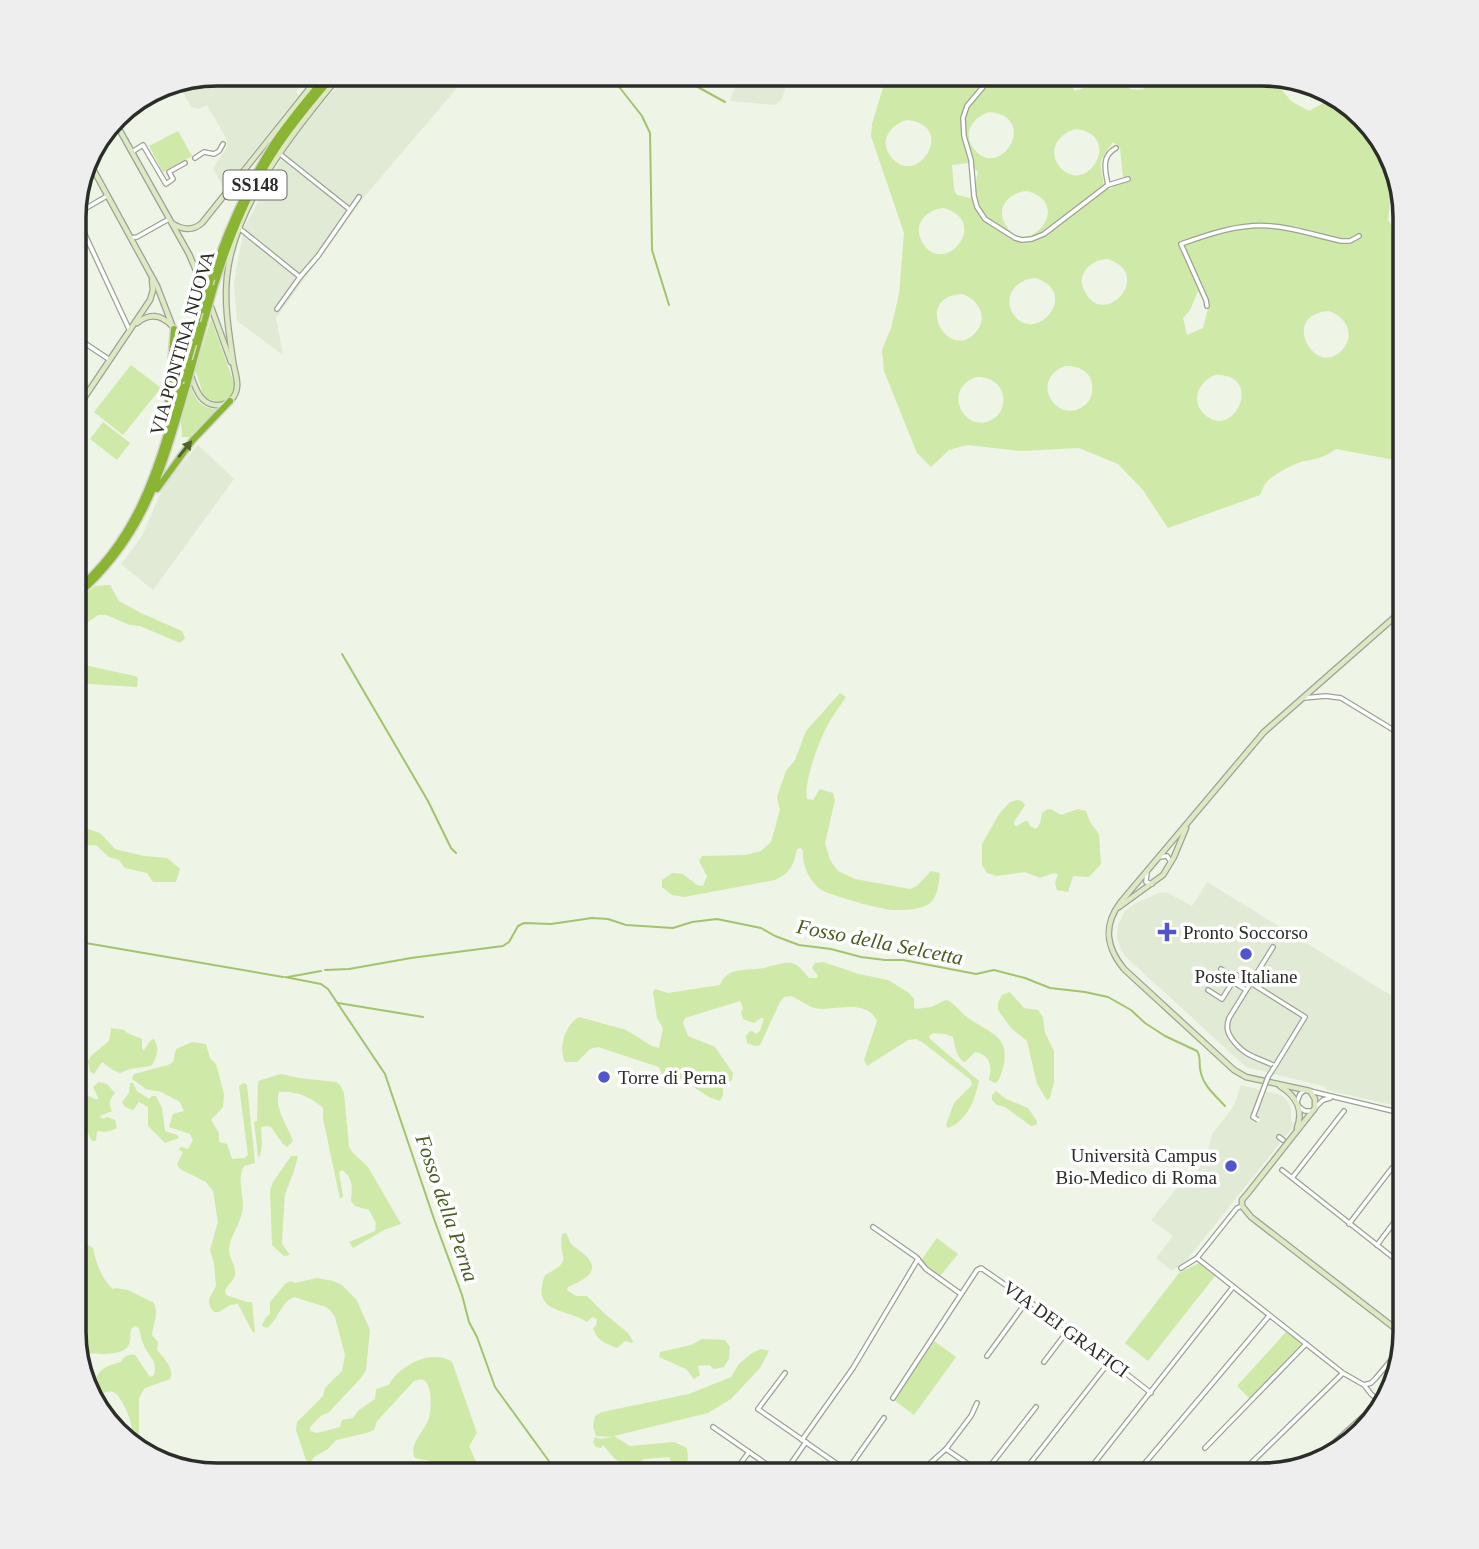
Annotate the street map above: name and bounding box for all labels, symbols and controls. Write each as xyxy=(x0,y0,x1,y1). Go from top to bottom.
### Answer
road number: SS148 xyxy=(224,170,286,200)
street label: VIA PONTINA NUOVA xyxy=(146,248,218,438)
one-way arrow xyxy=(178,440,193,458)
water label: Fosso della Selcetta xyxy=(794,914,965,970)
marker: Pronto Soccorso xyxy=(1157,922,1177,942)
place label: Pronto Soccorso xyxy=(1183,922,1308,943)
marker: Poste Italiane xyxy=(1238,946,1254,962)
place label: Poste Italiane xyxy=(1195,966,1297,987)
place label: Torre di Perna xyxy=(618,1067,727,1088)
marker: Torre di Perna xyxy=(596,1069,612,1085)
water label: Fosso della Perna xyxy=(410,1130,483,1285)
place label: Università Campus Bio-Medico di Roma xyxy=(1056,1145,1218,1188)
marker: Università Campus Bio-Medico di Roma xyxy=(1223,1158,1239,1174)
street label: VIA DEI GRAFICI xyxy=(999,1276,1133,1382)

